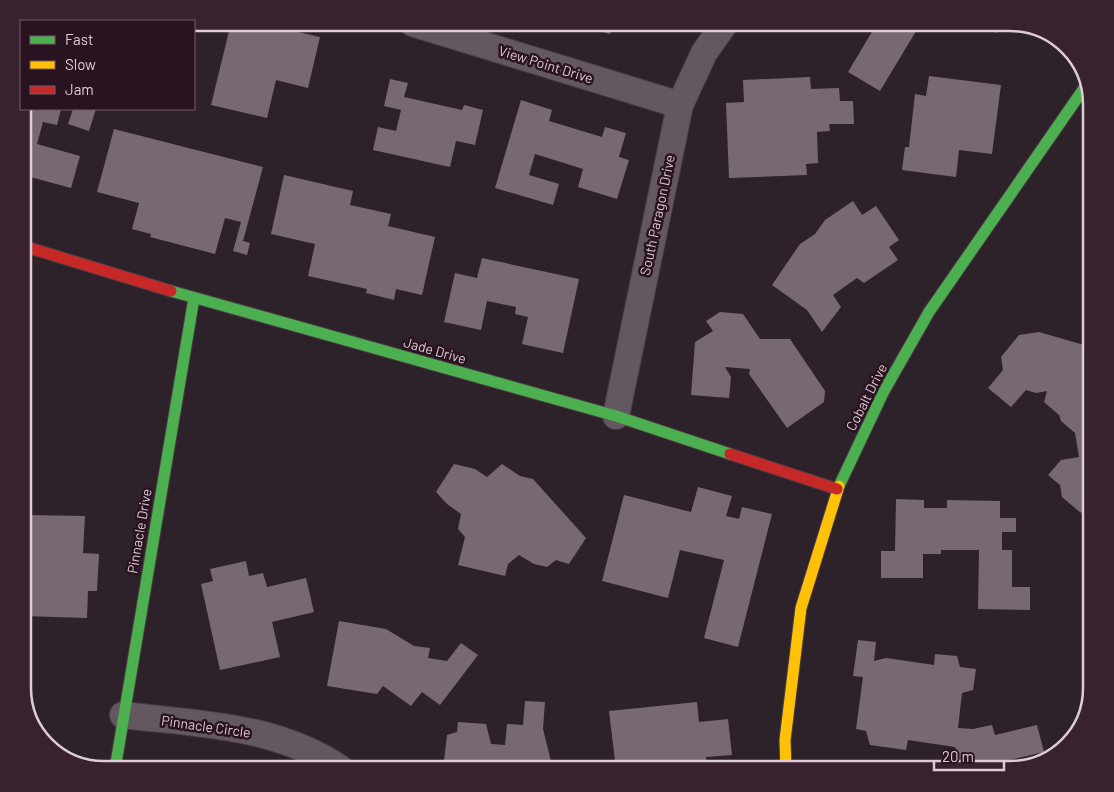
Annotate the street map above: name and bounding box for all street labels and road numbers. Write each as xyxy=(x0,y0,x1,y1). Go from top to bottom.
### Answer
street label: View Point Drive xyxy=(497,42,595,86)
street label: South Paragon Drive xyxy=(636,153,678,277)
street label: Jade Drive xyxy=(402,333,468,367)
street label: Cobalt Drive xyxy=(842,361,890,433)
street label: Pinnacle Drive xyxy=(123,487,155,575)
street label: Pinnacle Circle xyxy=(160,711,252,741)

